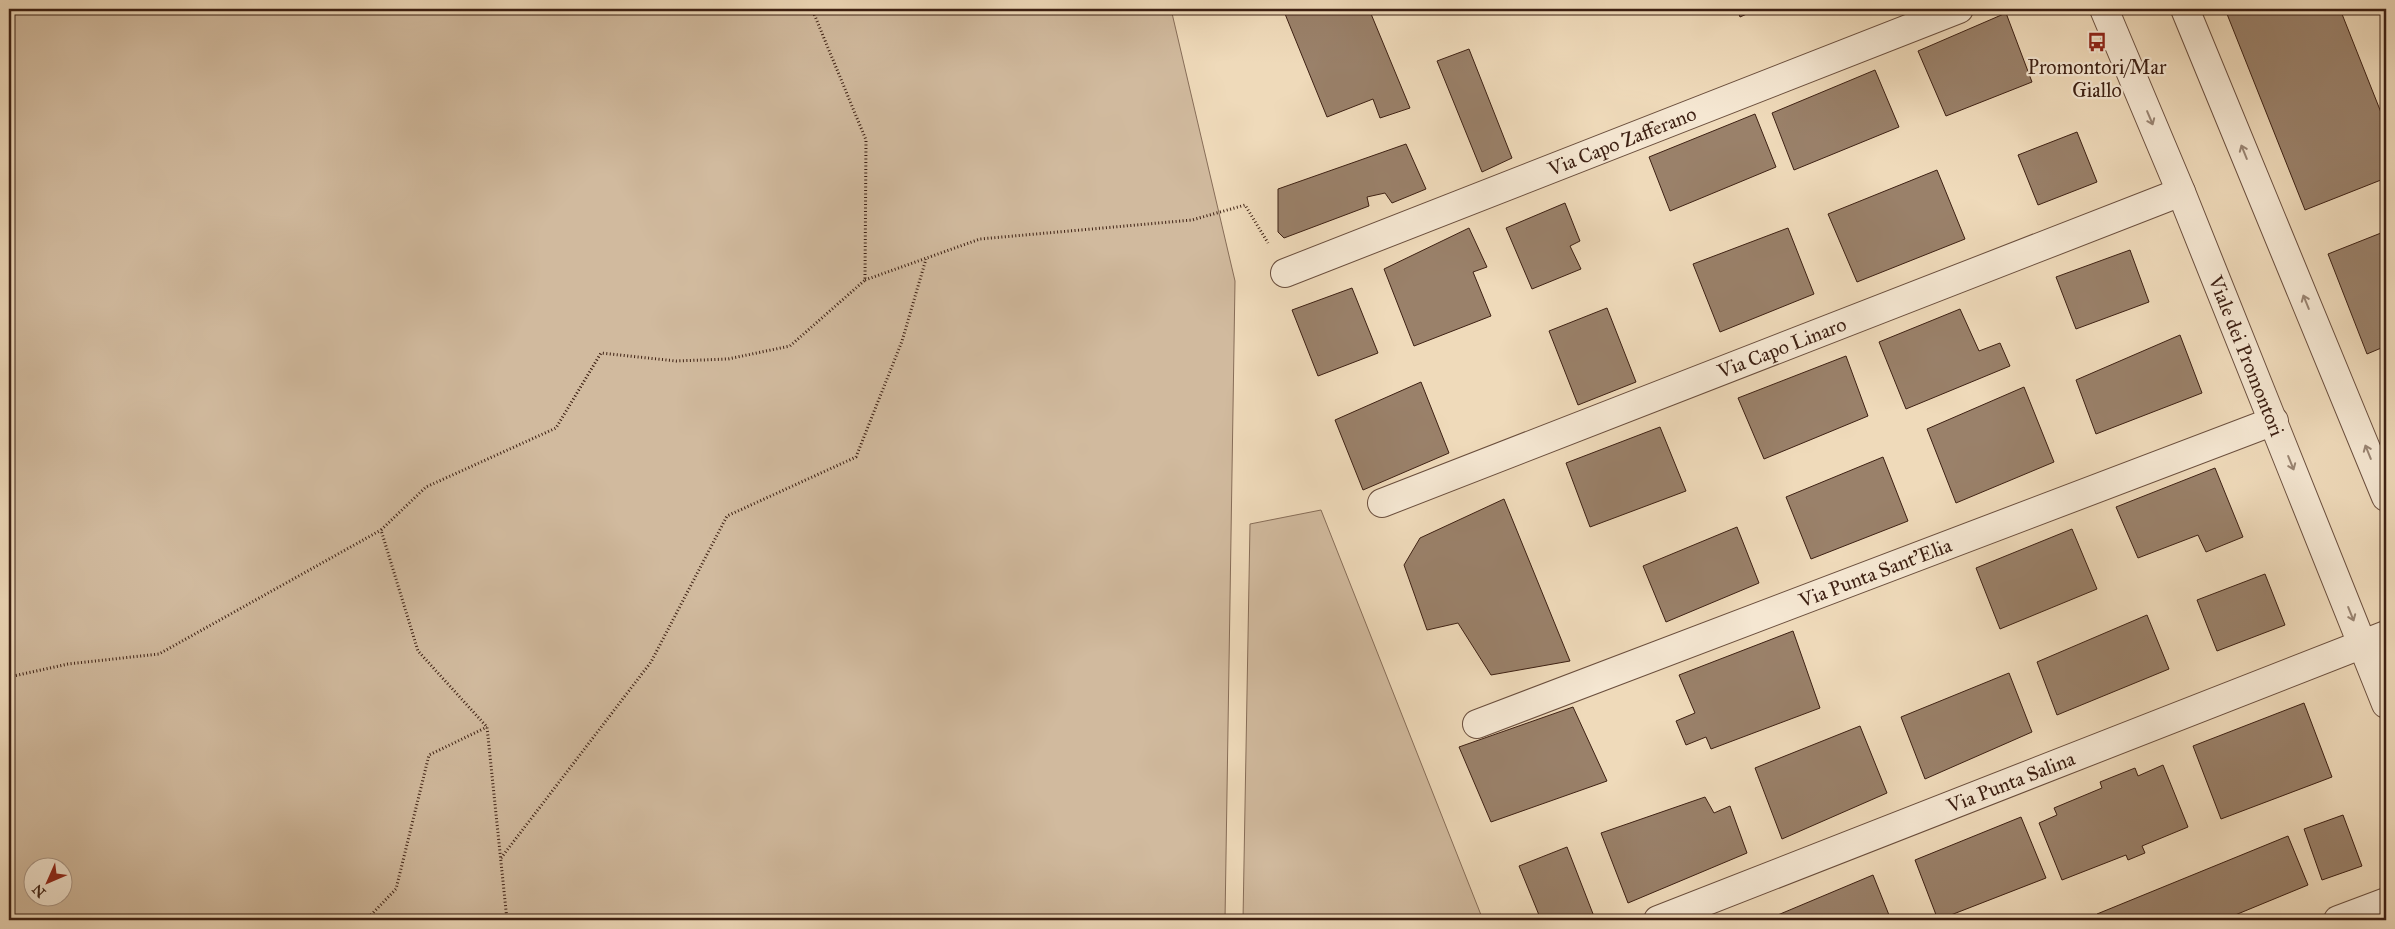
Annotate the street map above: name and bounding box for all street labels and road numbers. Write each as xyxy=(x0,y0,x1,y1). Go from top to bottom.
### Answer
street label: Via Capo Zafferano xyxy=(1544,101,1700,181)
street label: Viale dei Promontori xyxy=(2203,271,2290,440)
street label: Via Capo Linaro xyxy=(1713,312,1850,384)
street label: Via Punta Sant'Elia xyxy=(1795,533,1955,613)
street label: Via Punta Salina xyxy=(1943,746,2079,818)

